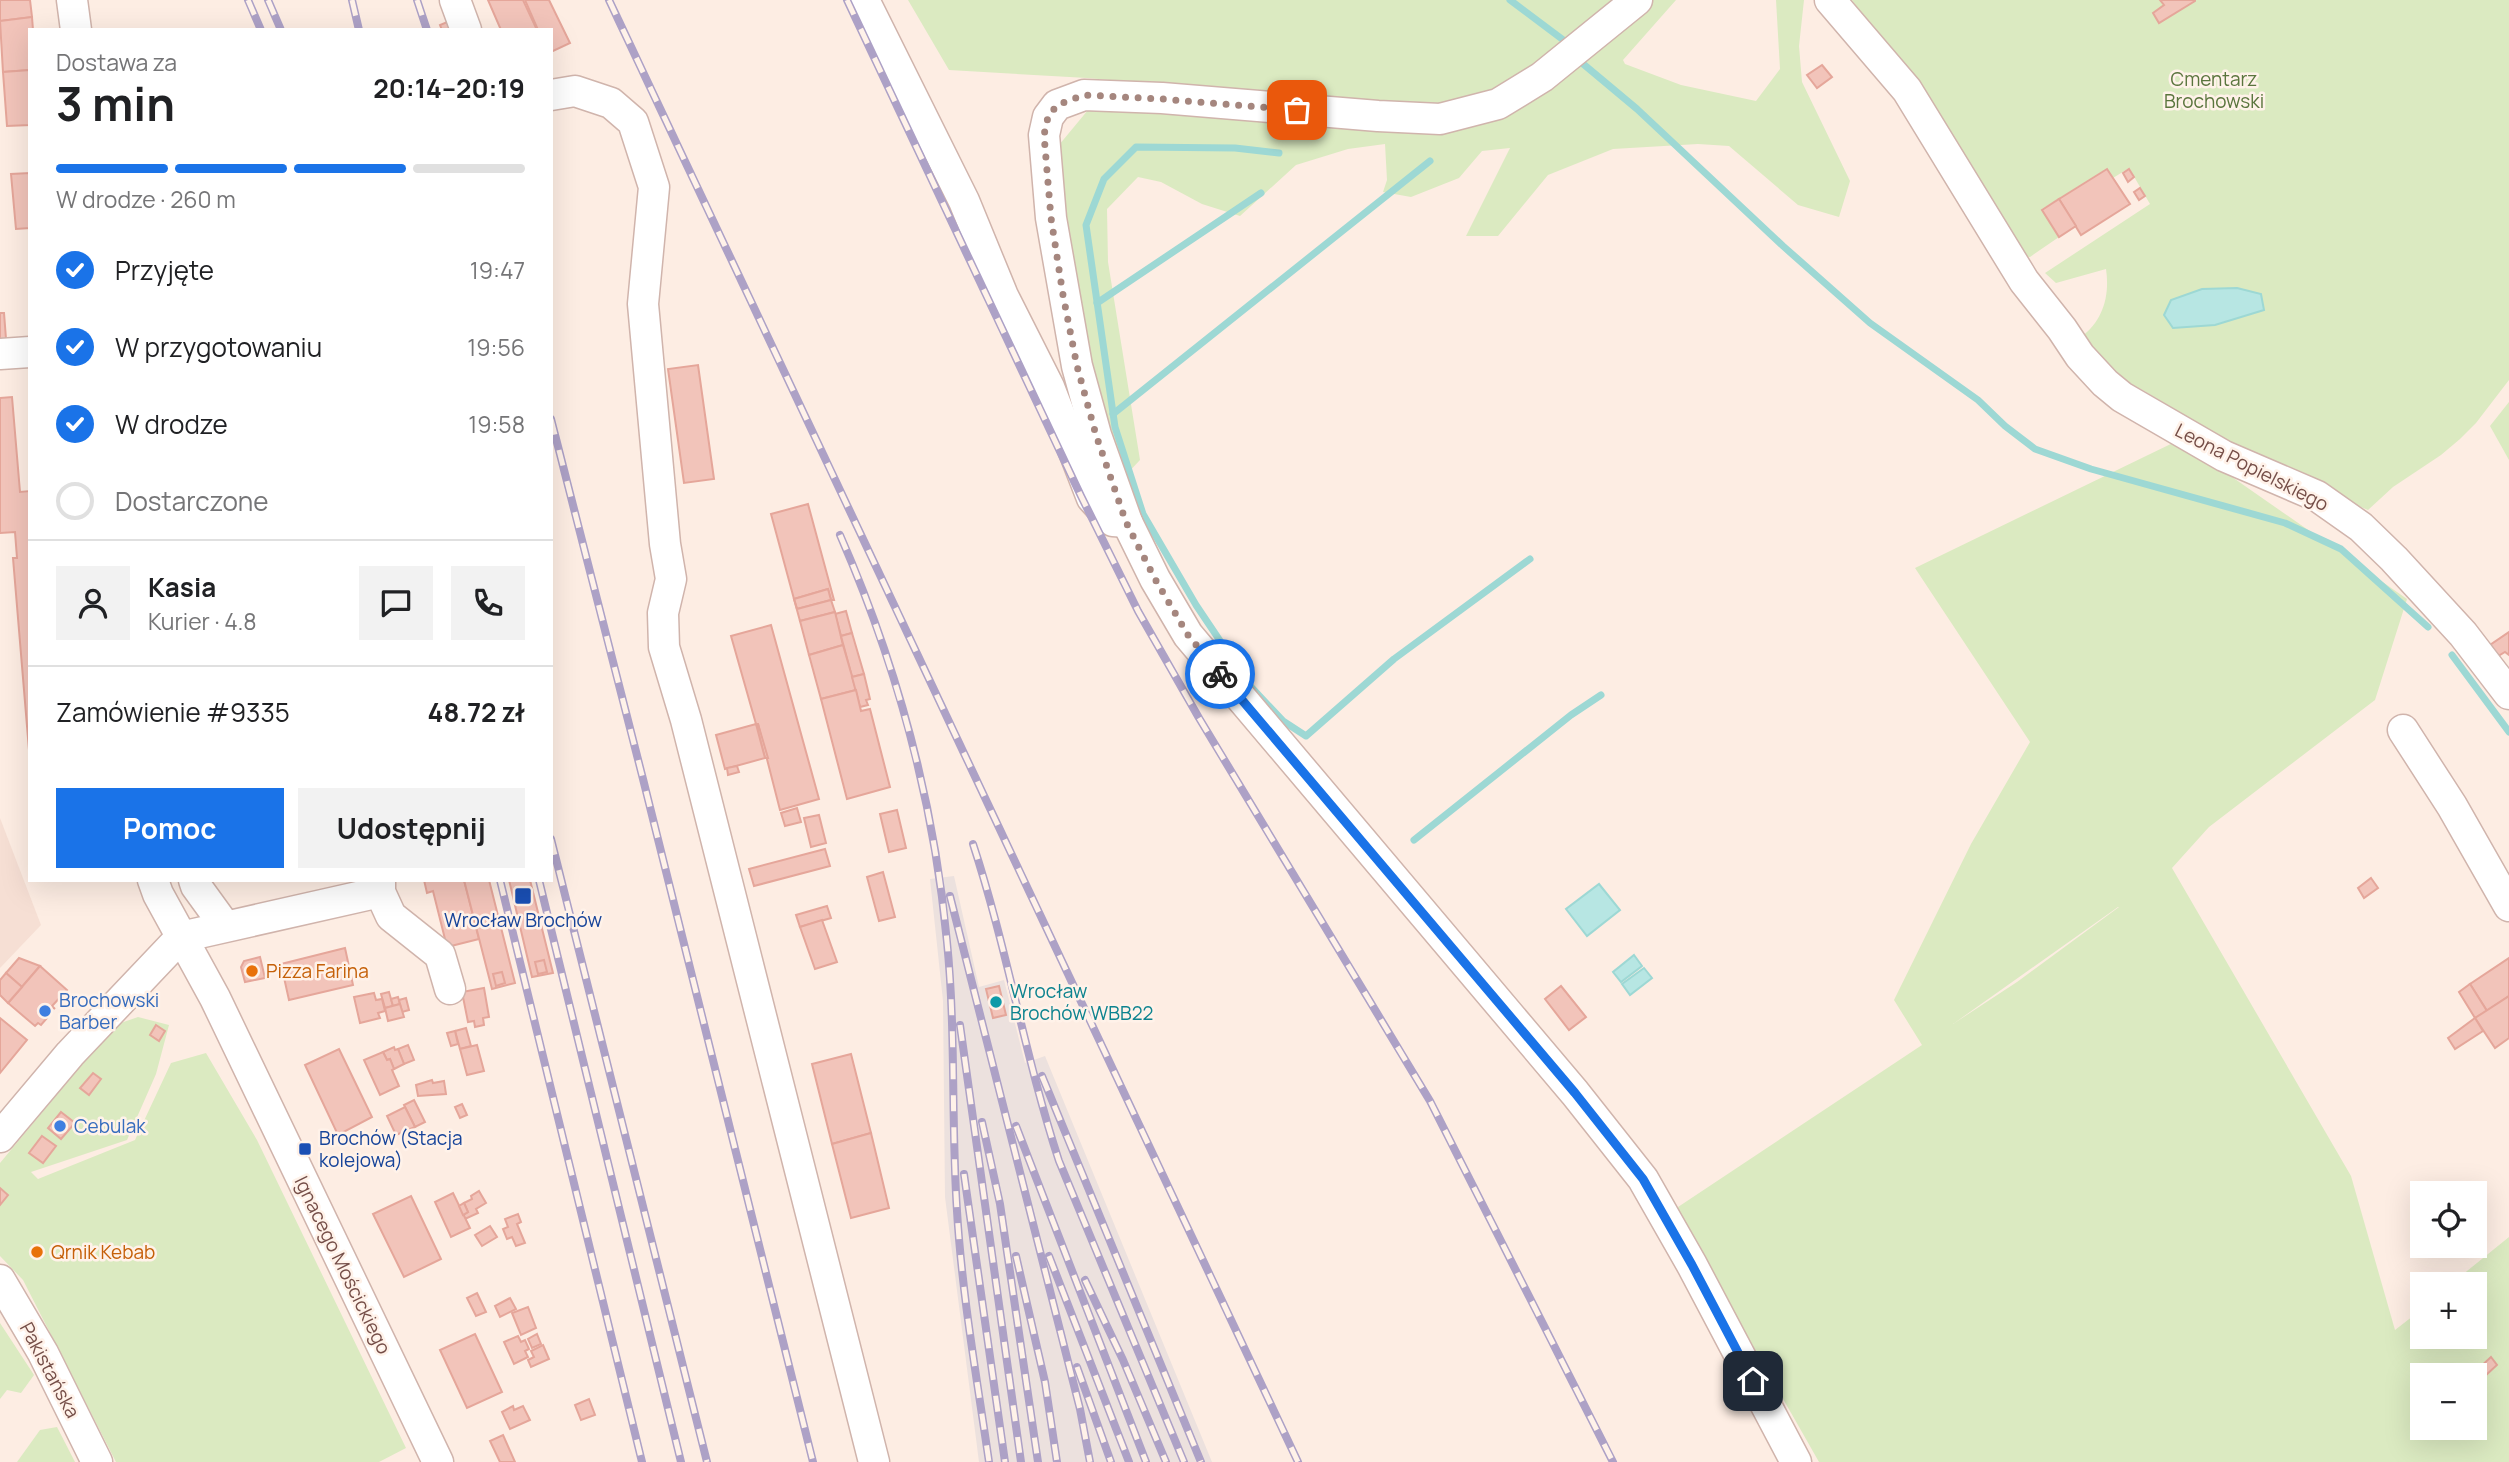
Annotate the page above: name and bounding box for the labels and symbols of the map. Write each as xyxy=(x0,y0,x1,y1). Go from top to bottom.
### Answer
park label: Cmentarz Brochowski xyxy=(2164,66,2264,114)
pin xyxy=(1267,80,1327,140)
street label: Leona Popielskiego xyxy=(2171,417,2333,517)
courier xyxy=(1185,639,1255,709)
marker: Wrocław Brochów xyxy=(513,886,533,906)
place label: Wrocław Brochów xyxy=(444,907,602,933)
place label: Pizza Farina xyxy=(266,958,369,984)
marker: Pizza Farina xyxy=(244,963,260,979)
place label: Wrocław Brochów WBB22 xyxy=(1010,978,1153,1026)
place label: Brochowski Barber xyxy=(59,987,159,1035)
marker: Wrocław Brochów WBB22 xyxy=(988,994,1004,1010)
marker: Brochowski Barber xyxy=(37,1003,53,1019)
place label: Cebulak xyxy=(74,1113,146,1139)
marker: Cebulak xyxy=(52,1118,68,1134)
place label: Brochów (Stacja kolejowa) xyxy=(319,1125,463,1173)
marker: Brochów (Stacja kolejowa) xyxy=(297,1141,313,1157)
street label: Ignacego Mościckiego xyxy=(289,1172,397,1358)
place label: Qrnik Kebab xyxy=(51,1239,155,1265)
marker: Qrnik Kebab xyxy=(29,1244,45,1260)
street label: Pakistańska xyxy=(14,1318,86,1422)
pin xyxy=(1723,1351,1783,1411)

